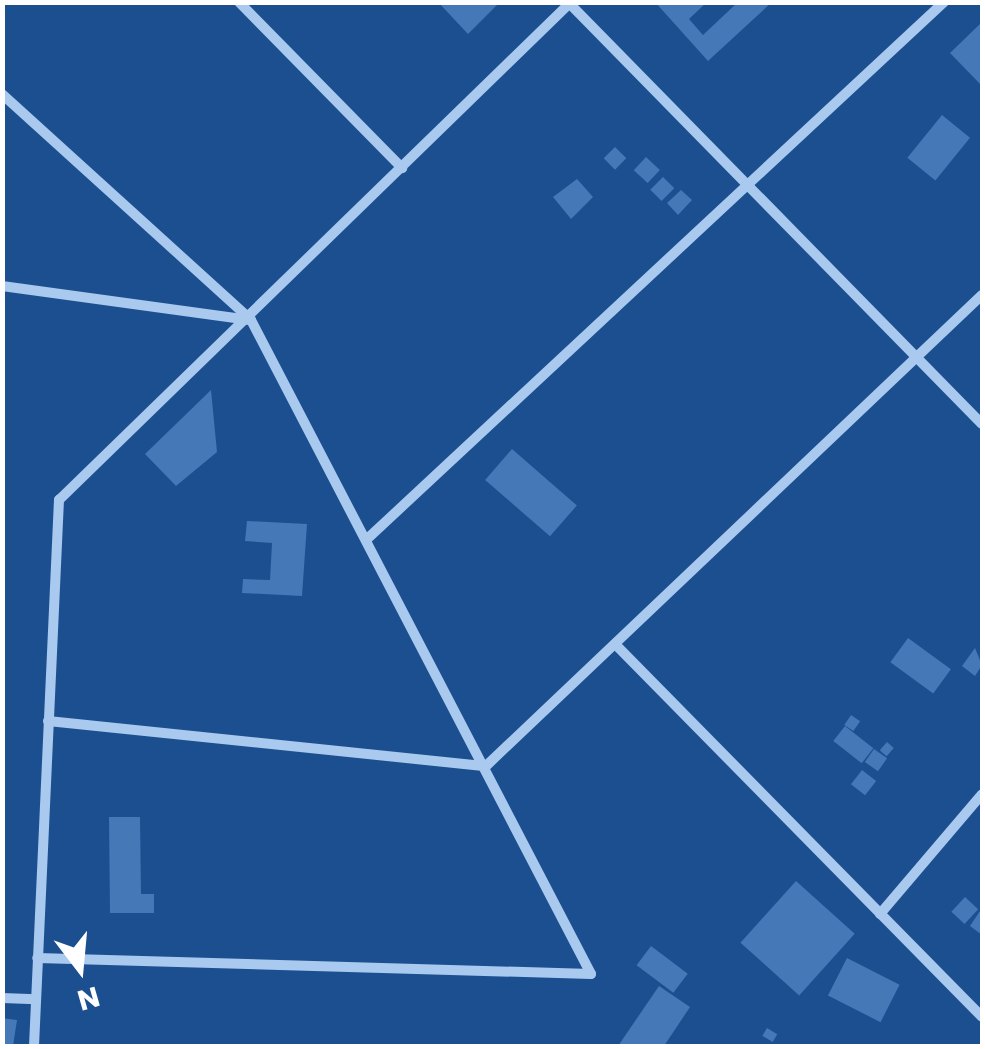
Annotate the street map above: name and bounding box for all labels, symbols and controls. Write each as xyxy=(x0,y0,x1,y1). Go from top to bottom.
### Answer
north arrow xyxy=(30,919,130,1019)
text: N xyxy=(73,977,104,1020)

